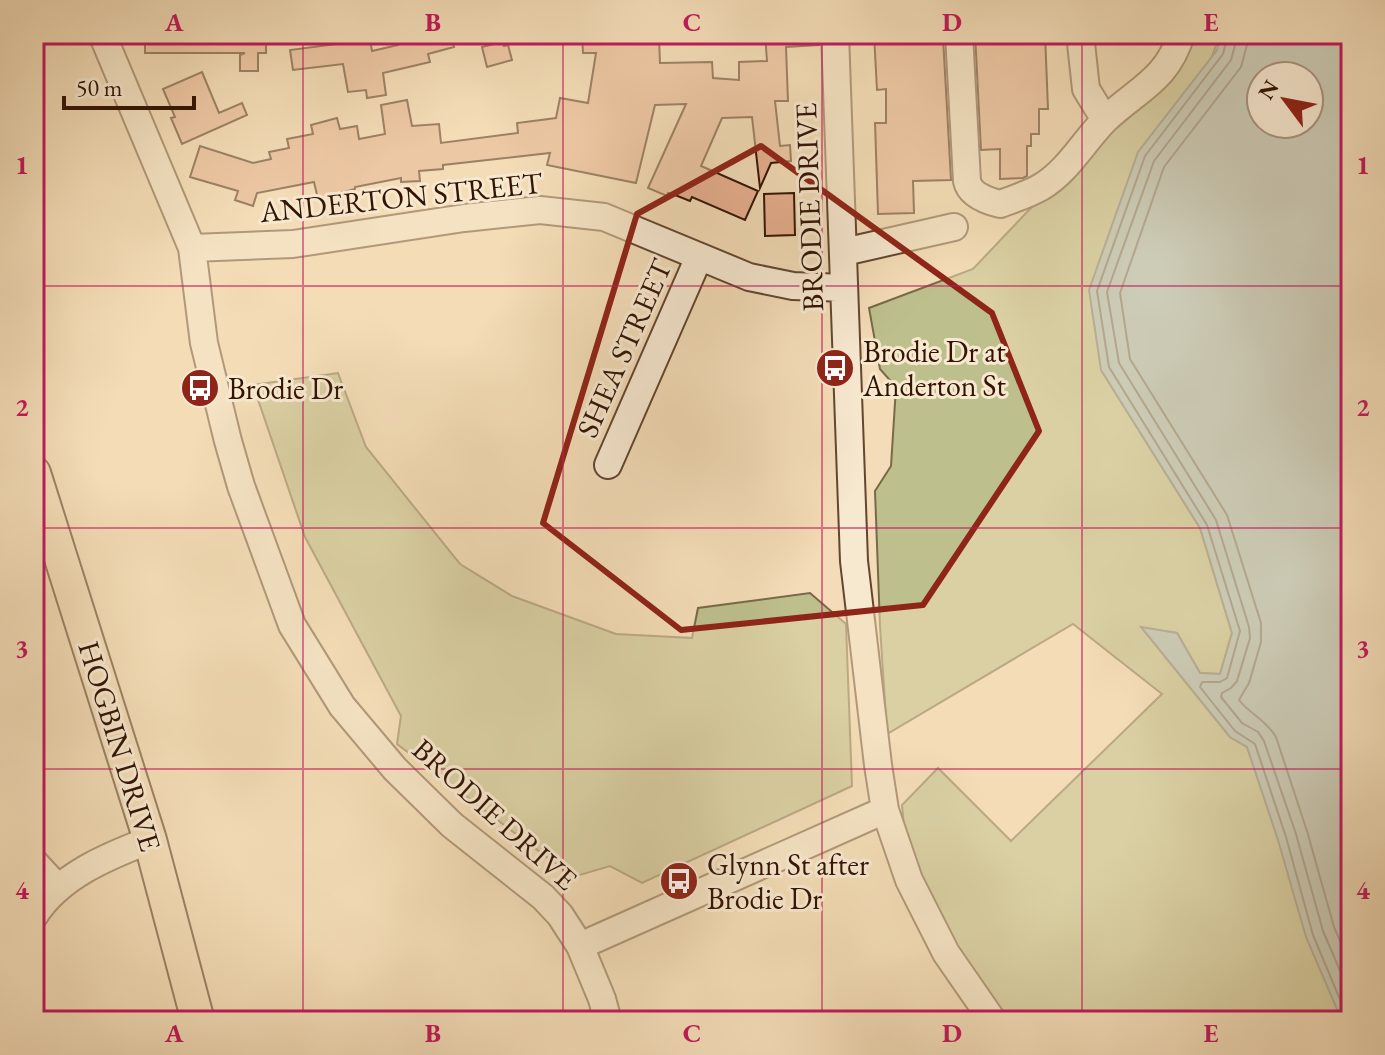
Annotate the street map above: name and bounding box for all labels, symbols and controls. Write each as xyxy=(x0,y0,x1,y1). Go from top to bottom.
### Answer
text: A xyxy=(164,5,184,39)
text: B xyxy=(425,5,441,39)
text: C xyxy=(683,5,701,39)
text: D xyxy=(942,5,962,39)
text: E xyxy=(1204,5,1219,39)
scale bar xyxy=(64,60,194,110)
north arrow xyxy=(1245,60,1325,140)
text: 50 m xyxy=(76,72,123,103)
text: N xyxy=(1251,74,1286,105)
street label: BRODIE DRIVE xyxy=(786,102,832,312)
text: 1 xyxy=(15,148,29,182)
text: 1 xyxy=(1356,148,1370,182)
street label: ANDERTON STREET xyxy=(257,163,545,231)
street label: SHEA STREET xyxy=(567,252,681,443)
place label: Brodie Dr at Anderton St xyxy=(862,332,1007,405)
bus stop icon: Brodie Dr at Anderton St xyxy=(814,347,856,389)
bus stop icon: Brodie Dr xyxy=(179,367,221,409)
place label: Brodie Dr xyxy=(228,369,343,408)
text: 2 xyxy=(15,390,29,424)
text: 2 xyxy=(1356,390,1370,424)
text: 3 xyxy=(15,631,29,665)
text: 3 xyxy=(1356,631,1370,665)
street label: HOGBIN DRIVE xyxy=(69,636,171,856)
street label: BRODIE DRIVE xyxy=(404,730,586,898)
place label: Glynn St after Brodie Dr xyxy=(707,845,869,918)
bus stop icon: Glynn St after Brodie Dr xyxy=(658,860,700,902)
text: 4 xyxy=(15,873,29,907)
text: 4 xyxy=(1356,873,1370,907)
text: A xyxy=(164,1016,184,1050)
text: B xyxy=(425,1016,441,1050)
text: C xyxy=(683,1016,701,1050)
text: D xyxy=(942,1016,962,1050)
text: E xyxy=(1204,1016,1219,1050)

